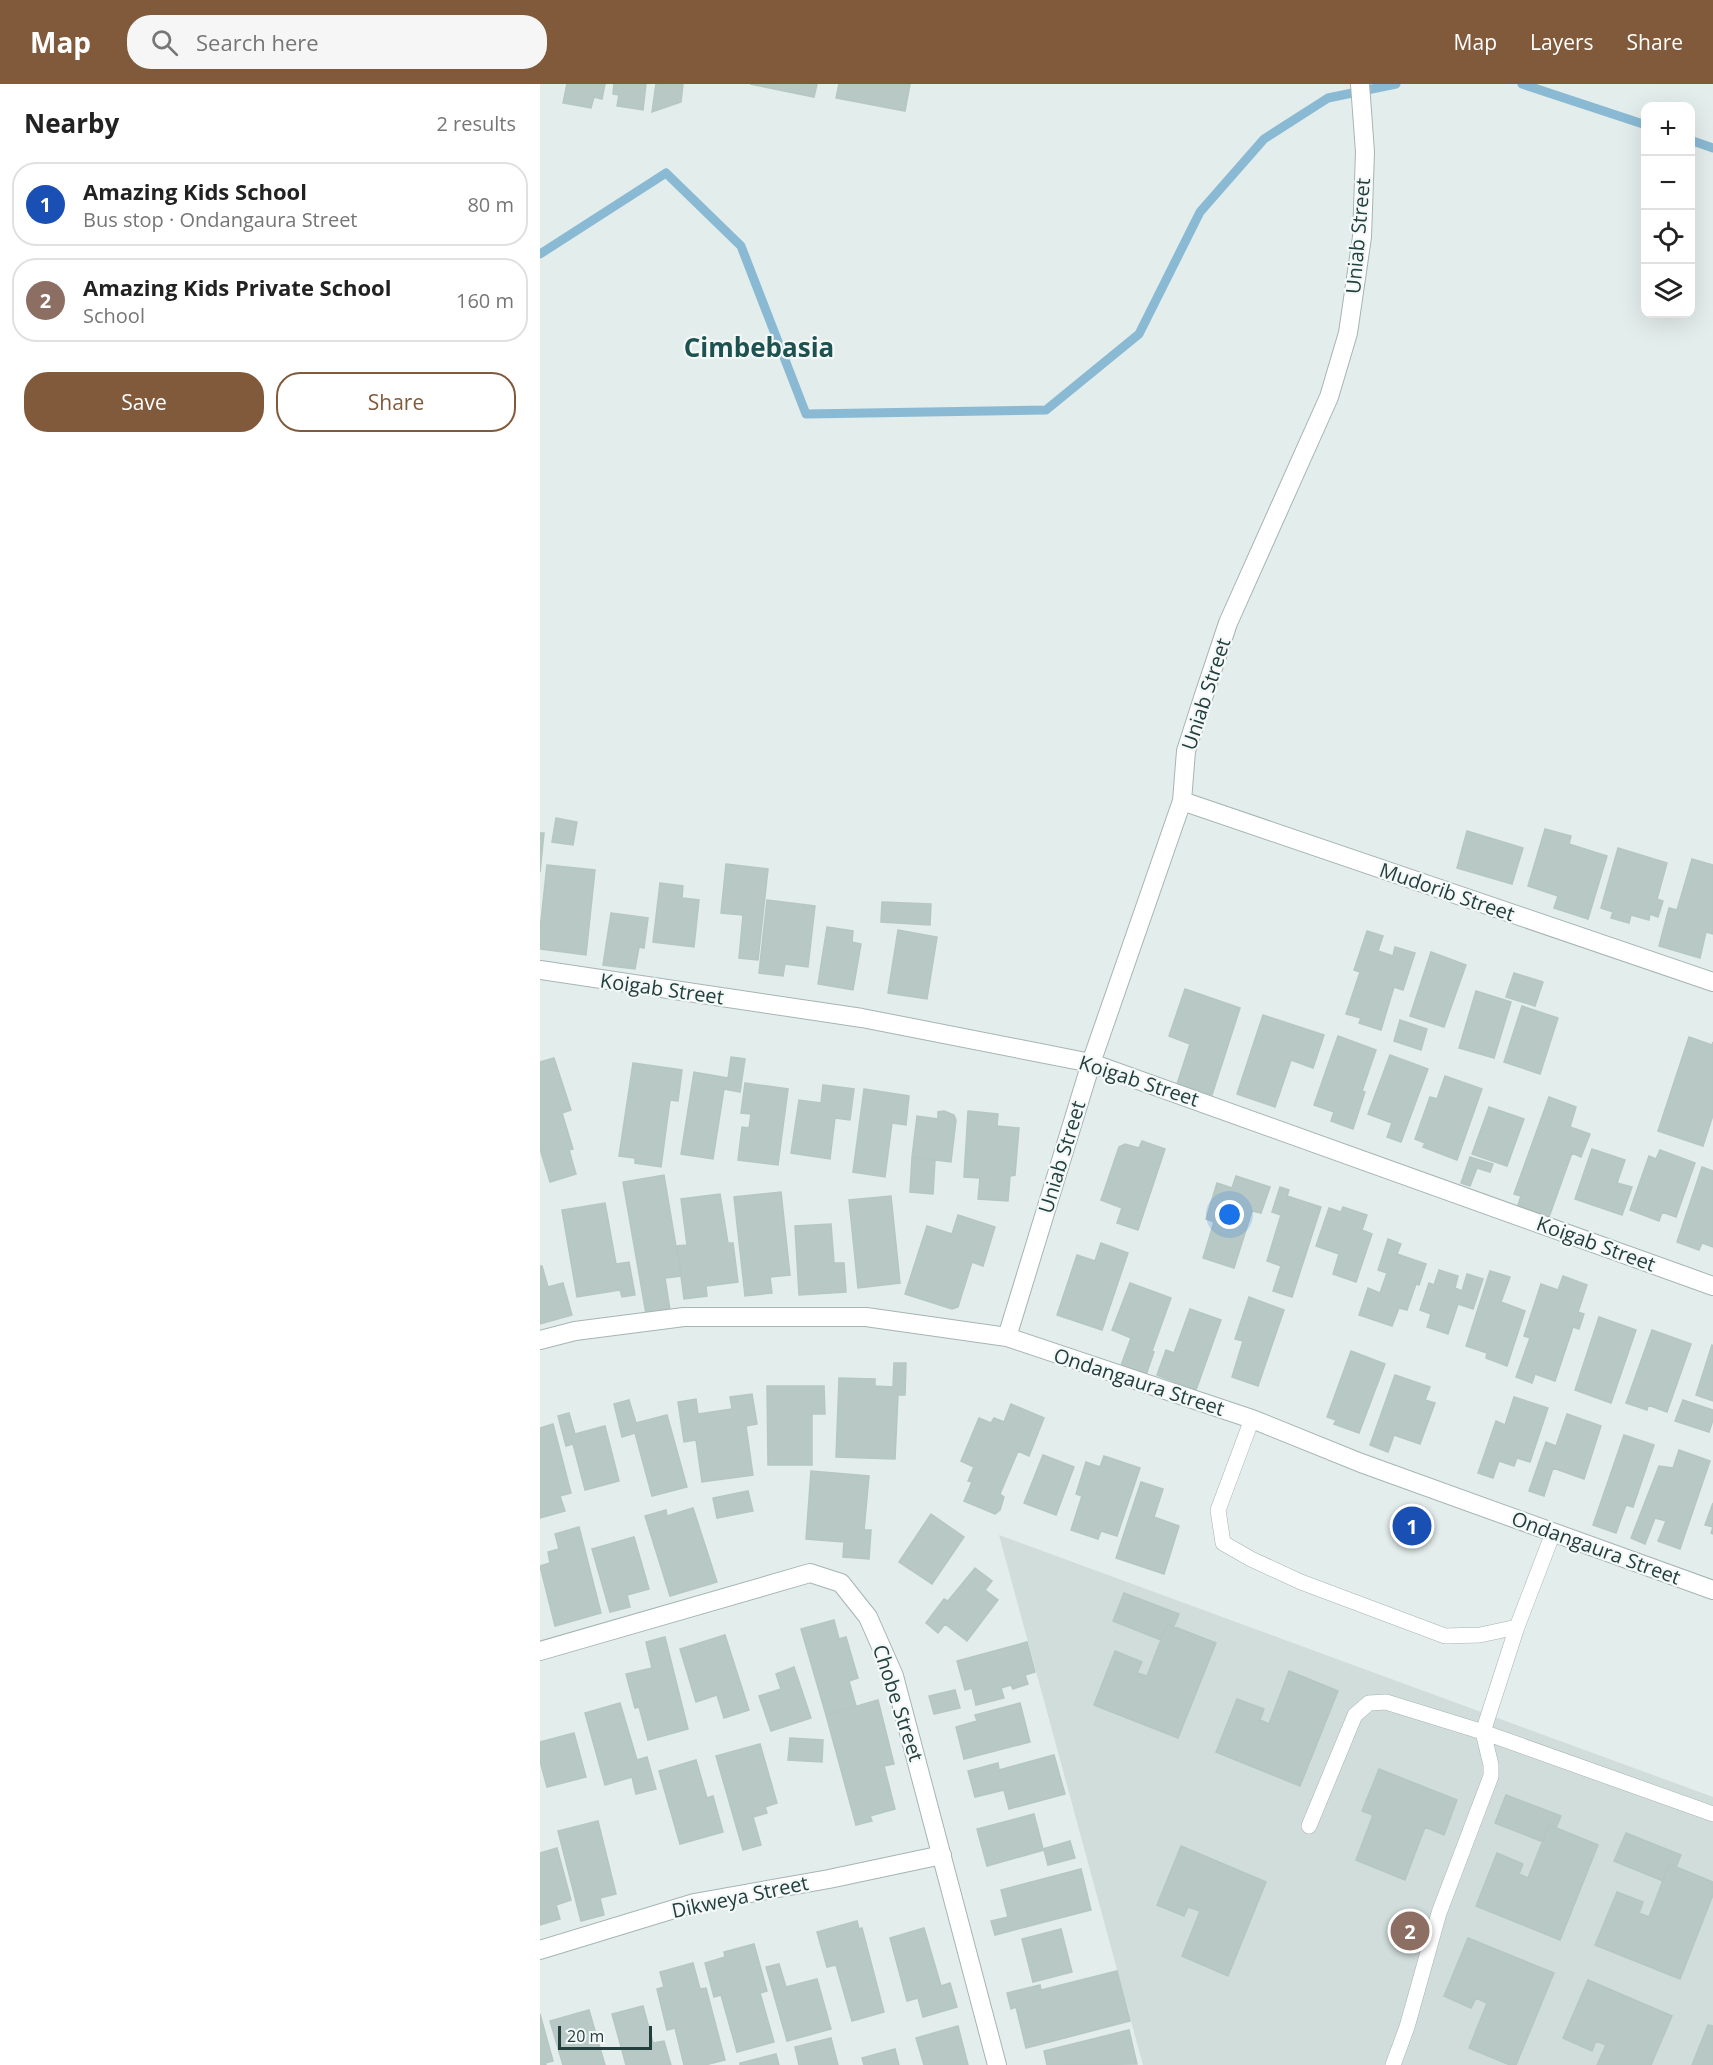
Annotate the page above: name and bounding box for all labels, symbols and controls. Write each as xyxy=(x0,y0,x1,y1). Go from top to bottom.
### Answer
search box xyxy=(127,15,547,69)
text: Map xyxy=(30,23,91,61)
icon: search xyxy=(148,26,181,59)
text: Search here xyxy=(196,27,319,57)
text: Map xyxy=(1454,28,1497,56)
text: Layers xyxy=(1530,28,1594,56)
text: Share xyxy=(1627,28,1683,56)
map controls xyxy=(1641,102,1695,318)
button: + xyxy=(1641,102,1695,156)
text: Nearby xyxy=(24,105,119,141)
text: 2 results xyxy=(436,110,516,137)
button: − xyxy=(1641,156,1695,210)
text: Amazing Kids School xyxy=(83,176,307,206)
street label: Uniab Street xyxy=(1339,177,1376,295)
text: 1 xyxy=(40,191,51,218)
text: 80 m xyxy=(467,191,514,218)
text: Bus stop · Ondangaura Street xyxy=(83,206,358,233)
button: locate xyxy=(1641,210,1695,264)
button: layers xyxy=(1641,264,1695,318)
text: Amazing Kids Private School xyxy=(83,272,391,302)
text: 2 xyxy=(40,287,51,314)
text: 160 m xyxy=(456,287,514,314)
text: School xyxy=(83,302,145,329)
district label: Cimbebasia xyxy=(684,329,834,365)
button: Save xyxy=(24,372,264,432)
button: Share xyxy=(276,372,516,432)
street label: Uniab Street xyxy=(1175,634,1236,753)
street label: Mudorib Street xyxy=(1376,856,1518,927)
street label: Koigab Street xyxy=(599,966,726,1011)
street label: Koigab Street xyxy=(1076,1048,1203,1113)
street label: Uniab Street xyxy=(1032,1097,1091,1216)
your location xyxy=(1215,1200,1244,1229)
street label: Koigab Street xyxy=(1533,1210,1659,1278)
street label: Ondangaura Street xyxy=(1050,1341,1228,1422)
pin: 1 xyxy=(1392,1504,1432,1548)
street label: Ondangaura Street xyxy=(1508,1504,1684,1591)
street label: Chobe Street xyxy=(867,1641,930,1765)
street label: Dikweya Street xyxy=(669,1869,811,1924)
pin: 2 xyxy=(1390,1908,1430,1954)
scale bar xyxy=(558,2023,652,2050)
text: 20 m xyxy=(567,2025,604,2047)

